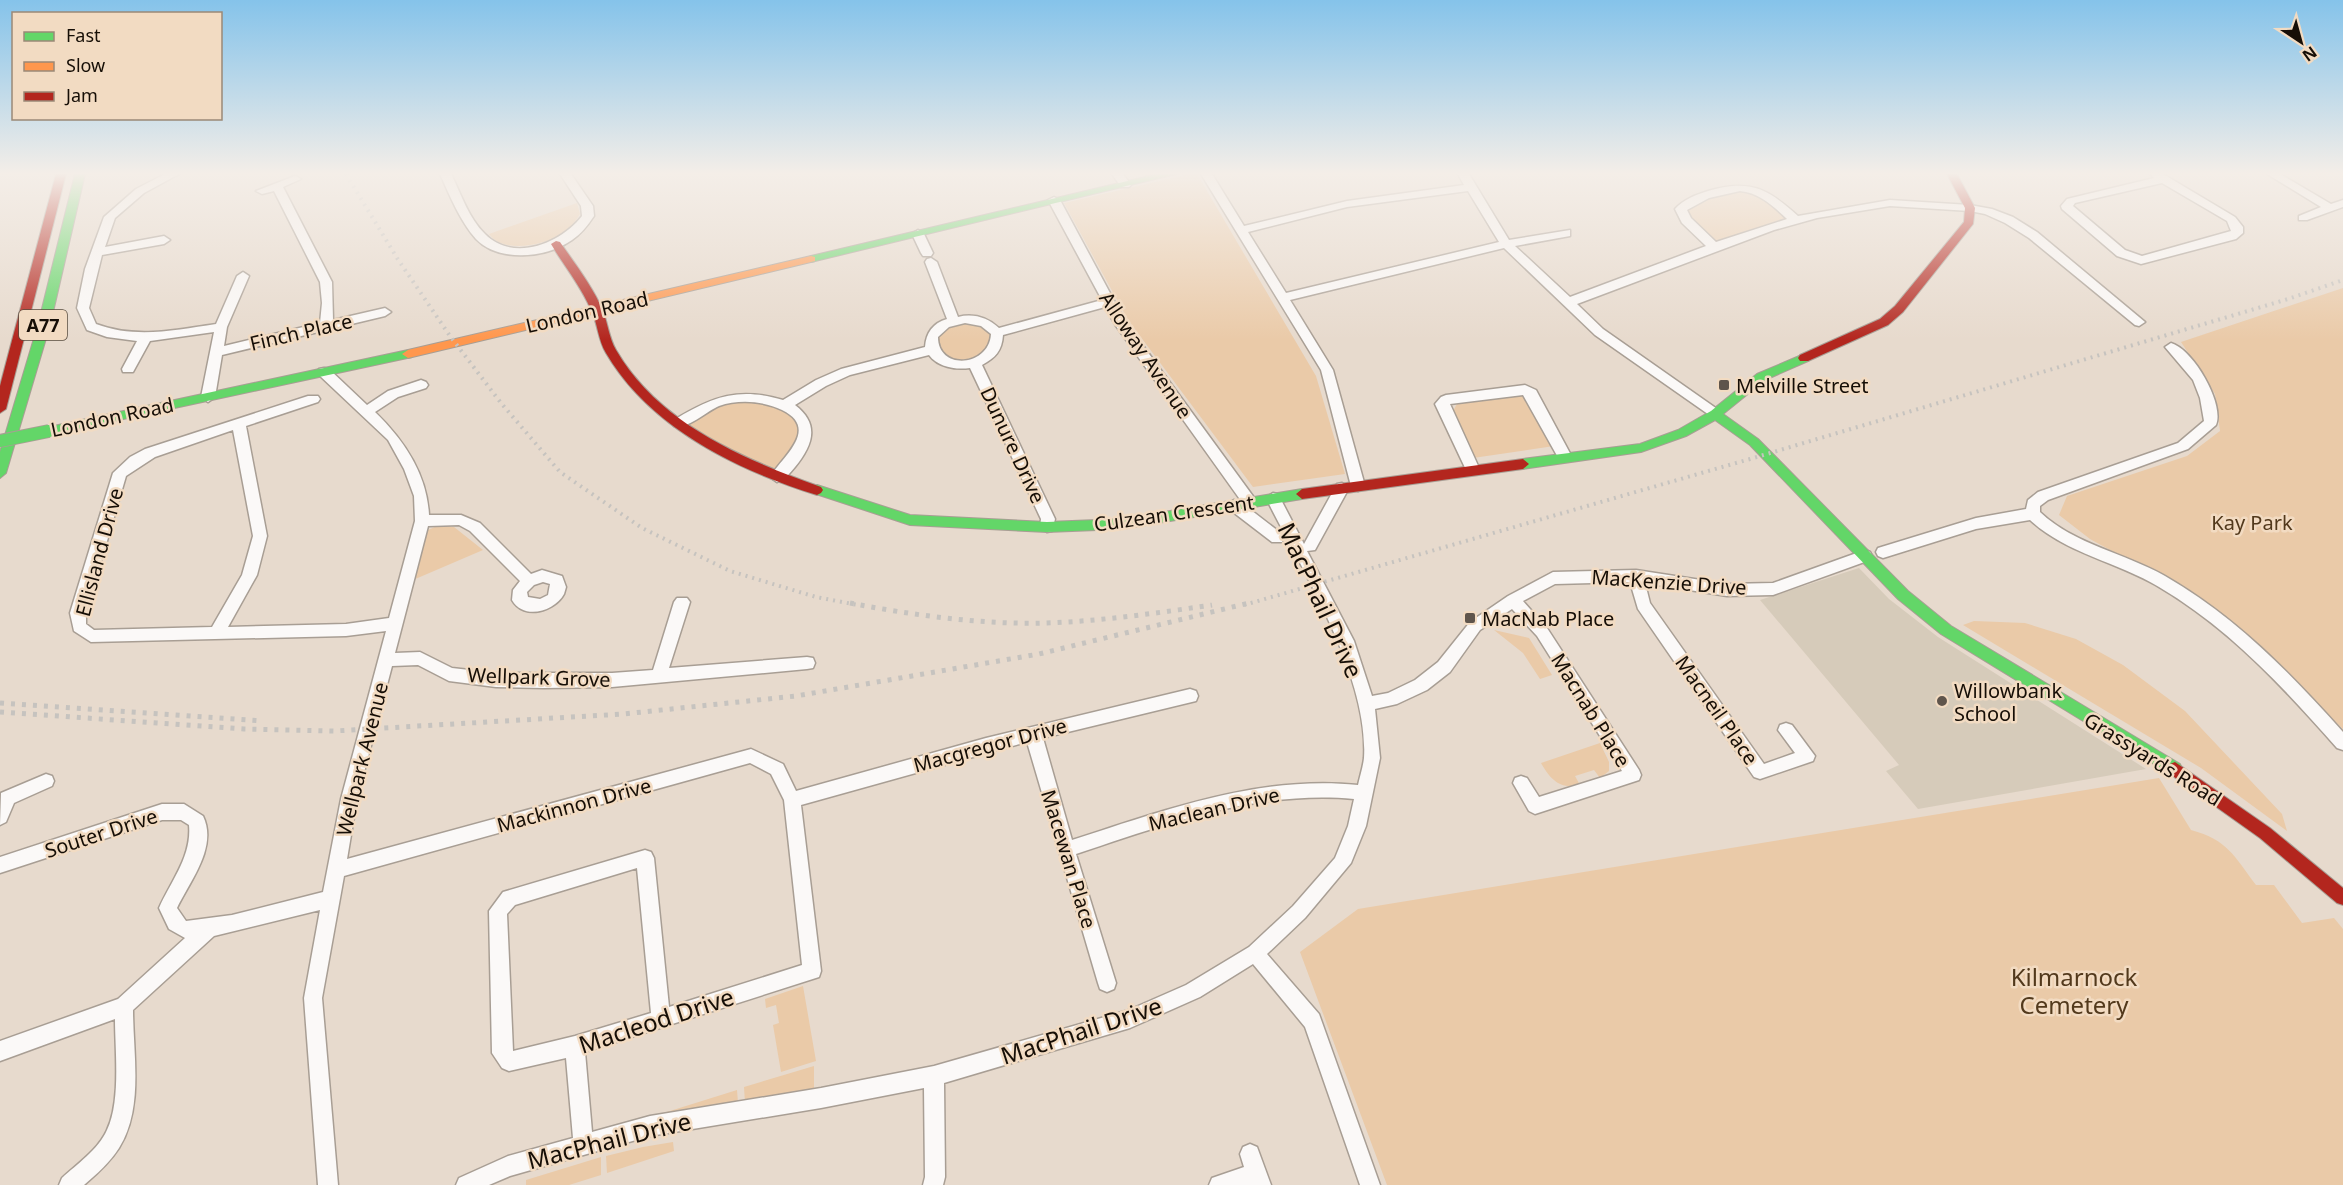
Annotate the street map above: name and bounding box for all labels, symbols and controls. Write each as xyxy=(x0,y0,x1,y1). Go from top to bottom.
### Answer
legend xyxy=(12,12,222,120)
north arrow xyxy=(2271,12,2331,72)
text: Fast xyxy=(66,23,101,47)
text: N xyxy=(2298,41,2322,67)
text: Slow xyxy=(66,53,105,77)
text: Jam xyxy=(64,83,98,107)
street label: London Road xyxy=(523,285,651,339)
street label: Alloway Avenue xyxy=(1094,286,1198,424)
street label: Finch Place xyxy=(247,307,355,357)
road number: A77 xyxy=(19,310,67,340)
place label: Melville Street xyxy=(1736,372,1869,399)
marker: Melville Street xyxy=(1717,378,1731,392)
street label: Dunure Drive xyxy=(974,382,1052,508)
street label: London Road xyxy=(48,391,176,443)
street label: Ellisland Drive xyxy=(69,485,129,619)
street label: Culzean Crescent xyxy=(1092,488,1256,538)
park label: Kay Park xyxy=(2211,509,2293,536)
street label: MacPhail Drive xyxy=(1271,517,1371,683)
street label: MacKenzie Drive xyxy=(1591,563,1747,601)
place label: MacNab Place xyxy=(1482,605,1614,632)
marker: MacNab Place xyxy=(1463,611,1477,625)
street label: Macnab Place xyxy=(1545,648,1637,772)
street label: Macneil Place xyxy=(1669,650,1765,770)
street label: Wellpark Grove xyxy=(467,661,611,693)
place label: Willowbank School xyxy=(1954,677,2062,727)
street label: Wellpark Avenue xyxy=(330,679,394,839)
marker: Willowbank School xyxy=(1935,694,1949,708)
street label: Grassyards Road xyxy=(2079,706,2227,812)
street label: Macgregor Drive xyxy=(910,712,1070,778)
street label: Mackinnon Drive xyxy=(494,771,654,839)
street label: Maclean Drive xyxy=(1146,781,1282,837)
street label: Macewan Place xyxy=(1035,786,1103,932)
street label: Souter Drive xyxy=(41,802,161,864)
park label: Kilmarnock Cemetery xyxy=(2011,960,2138,1021)
street label: Macleod Drive xyxy=(574,979,738,1061)
street label: MacPhail Drive xyxy=(996,988,1166,1072)
street label: MacPhail Drive xyxy=(524,1104,694,1176)

